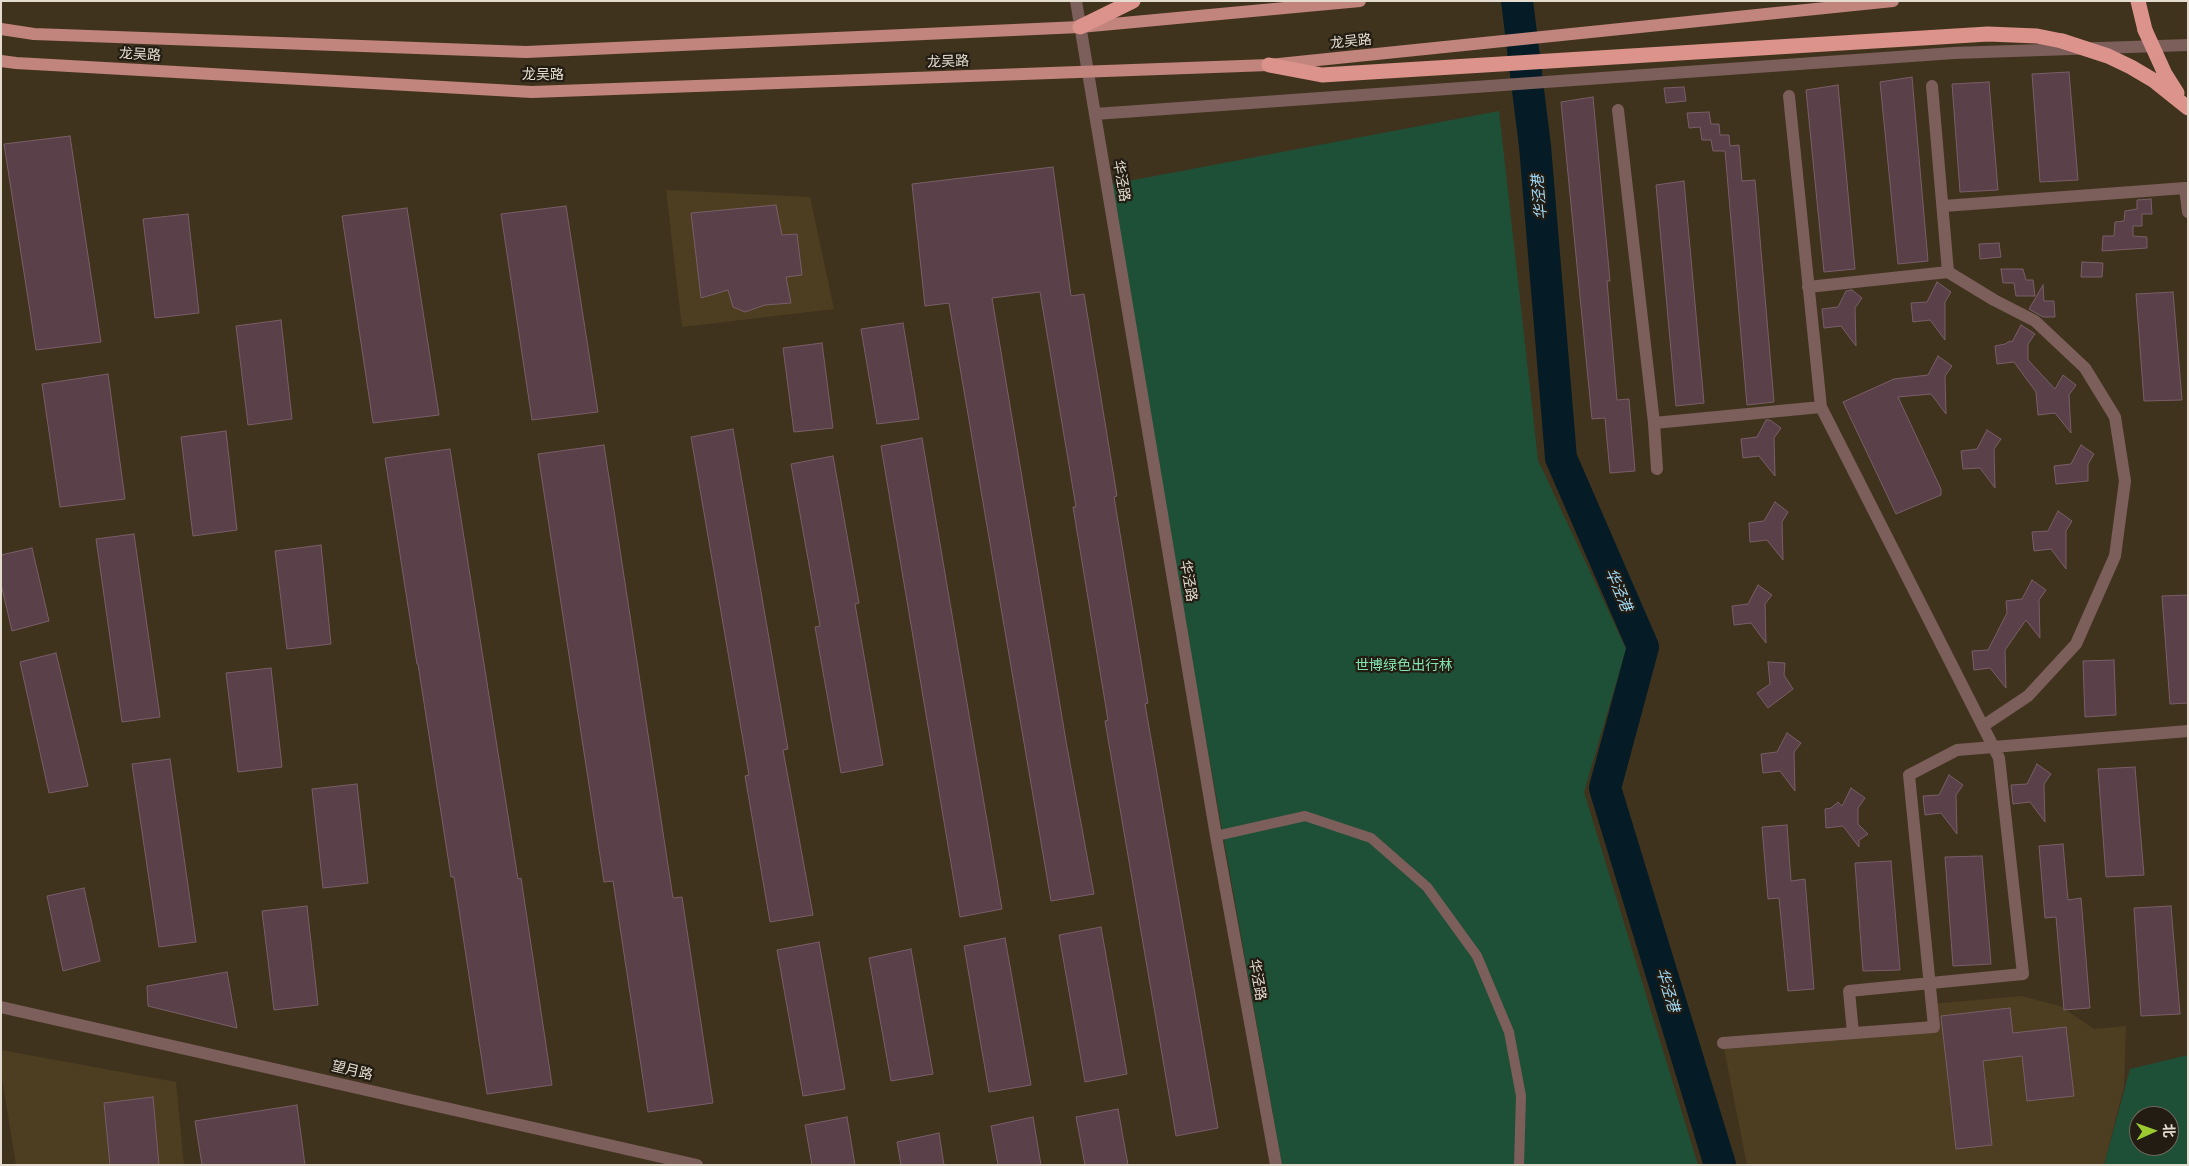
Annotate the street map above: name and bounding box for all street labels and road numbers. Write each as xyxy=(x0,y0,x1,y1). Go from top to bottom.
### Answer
street label: 龙吴路 xyxy=(1329,31,1373,53)
street label: 龙吴路 xyxy=(119,46,161,64)
street label: 龙吴路 xyxy=(927,53,969,71)
street label: 龙吴路 xyxy=(522,67,564,83)
street label: 华泾路 xyxy=(1109,159,1133,203)
street label: 华泾路 xyxy=(1176,559,1200,603)
street label: 华泾路 xyxy=(1245,958,1269,1002)
street label: 望月路 xyxy=(330,1058,374,1084)

